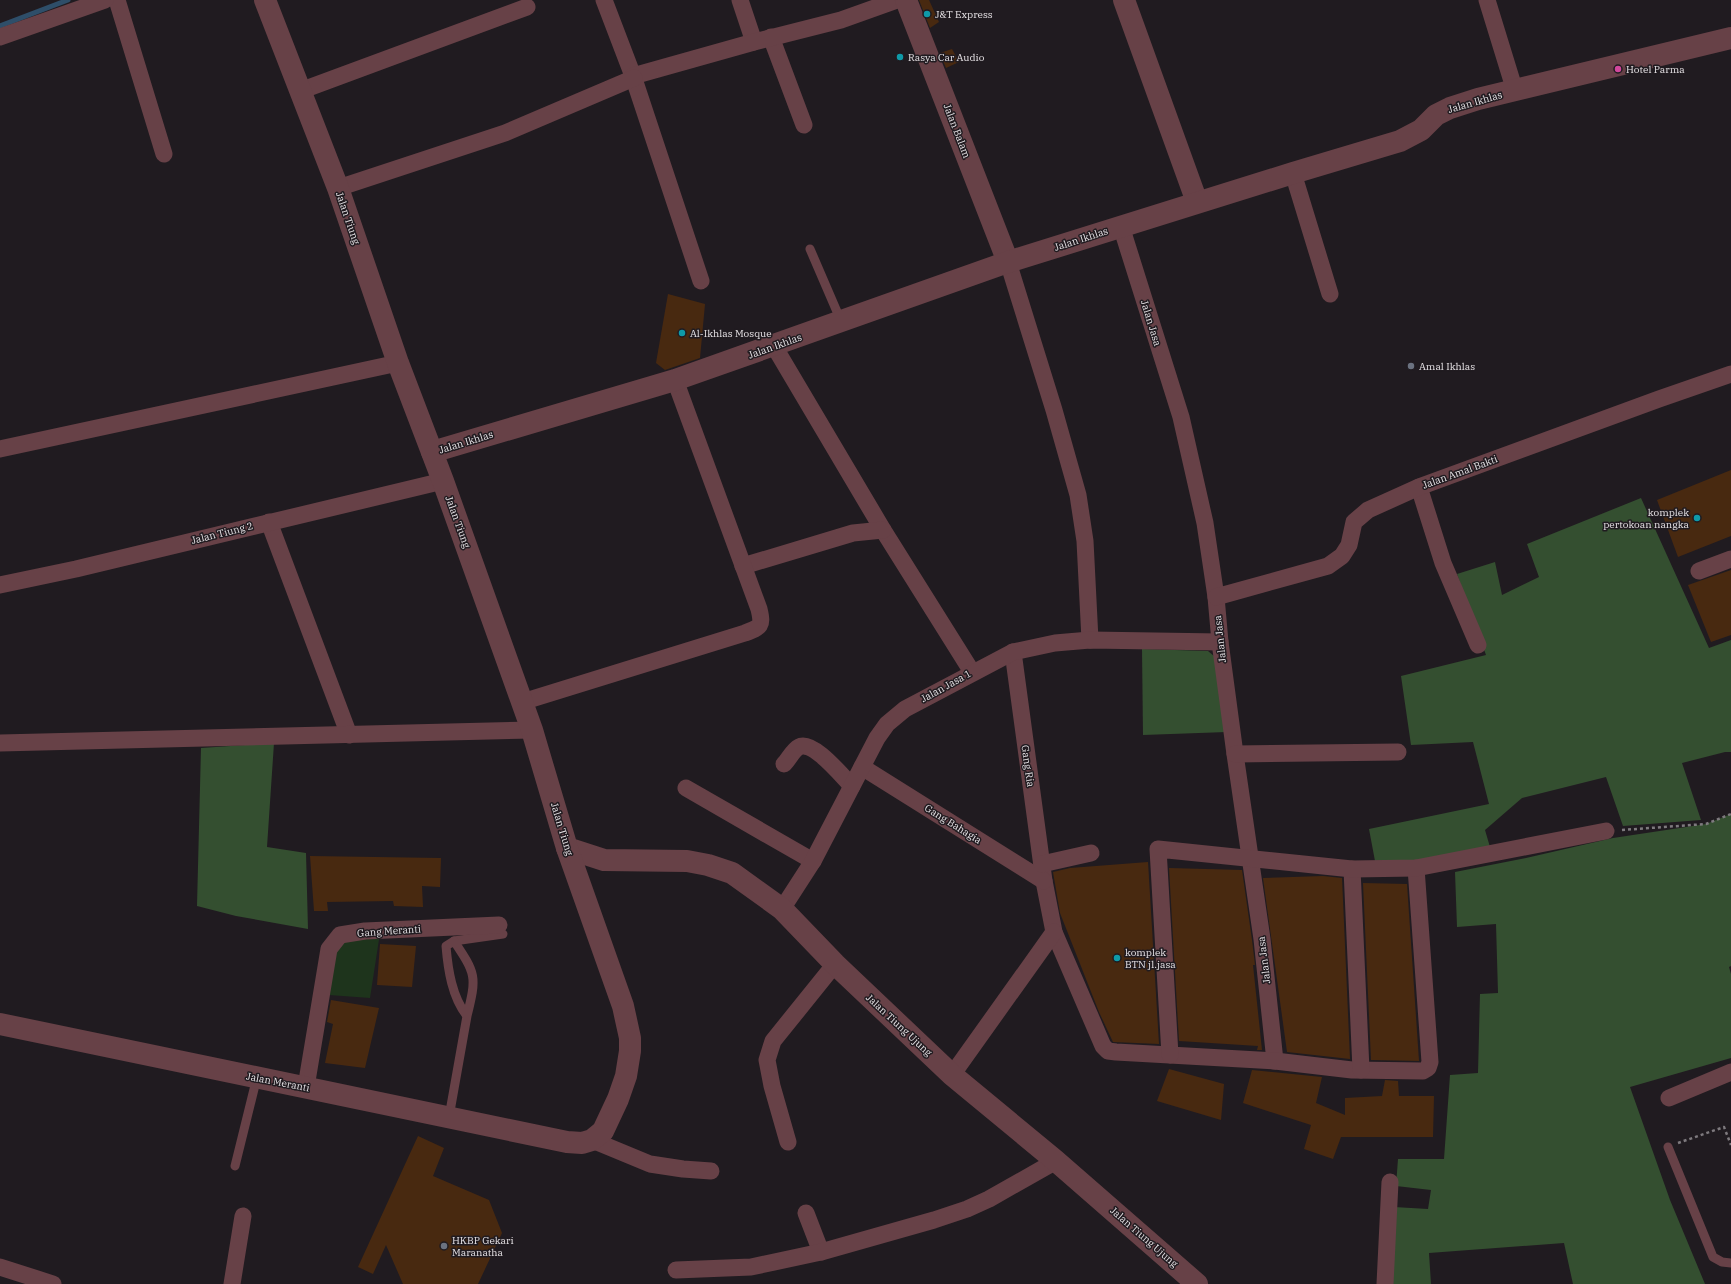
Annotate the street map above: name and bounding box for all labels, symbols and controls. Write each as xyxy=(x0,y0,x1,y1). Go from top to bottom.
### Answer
place label: J&T Express xyxy=(935,8,993,21)
marker: J&T Express xyxy=(922,9,932,19)
place label: Rasya Car Audio xyxy=(908,51,985,64)
marker: Rasya Car Audio xyxy=(895,52,905,62)
place label: Hotel Parma xyxy=(1626,63,1685,76)
marker: Hotel Parma xyxy=(1613,64,1623,74)
street label: Jalan Ikhlas xyxy=(1446,88,1504,116)
street label: Jalan Balam xyxy=(941,102,974,161)
street label: Jalan Tiung xyxy=(333,190,363,247)
street label: Jalan Ikhlas xyxy=(1052,224,1110,254)
street label: Jalan Jasa xyxy=(1138,298,1164,348)
place label: Al-Ikhlas Mosque xyxy=(690,327,772,340)
marker: Al-Ikhlas Mosque xyxy=(677,328,687,338)
street label: Jalan Ikhlas xyxy=(746,330,804,362)
place label: Amal Ikhlas xyxy=(1419,360,1475,373)
marker: Amal Ikhlas xyxy=(1406,361,1416,371)
street label: Jalan Ikhlas xyxy=(437,428,495,456)
street label: Jalan Amal Bakti xyxy=(1421,452,1499,492)
street label: Jalan Tiung xyxy=(443,494,474,551)
place label: komplek pertokoan nangka xyxy=(1603,506,1690,531)
marker: komplek pertokoan nangka xyxy=(1692,513,1702,523)
street label: Jalan Tiung 2 xyxy=(190,519,254,547)
street label: Jalan Jasa xyxy=(1211,614,1229,663)
street label: Jalan Jasa 1 xyxy=(918,667,974,705)
street label: Gang Ria xyxy=(1019,744,1037,788)
street label: Jalan Tiung xyxy=(548,801,576,858)
street label: Gang Bahagia xyxy=(922,801,984,847)
street label: Gang Meranti xyxy=(357,922,421,940)
street label: Jalan Jasa xyxy=(1255,935,1273,984)
place label: komplek BTN jl.jasa xyxy=(1125,946,1176,971)
marker: komplek BTN jl.jasa xyxy=(1112,953,1122,963)
street label: Jalan Tiung Ujung xyxy=(863,991,935,1059)
street label: Jalan Meranti xyxy=(245,1069,311,1095)
street label: Jalan Tiung Ujung xyxy=(1107,1204,1181,1270)
place label: HKBP Gekari Maranatha xyxy=(452,1234,514,1259)
marker: HKBP Gekari Maranatha xyxy=(439,1241,449,1251)

